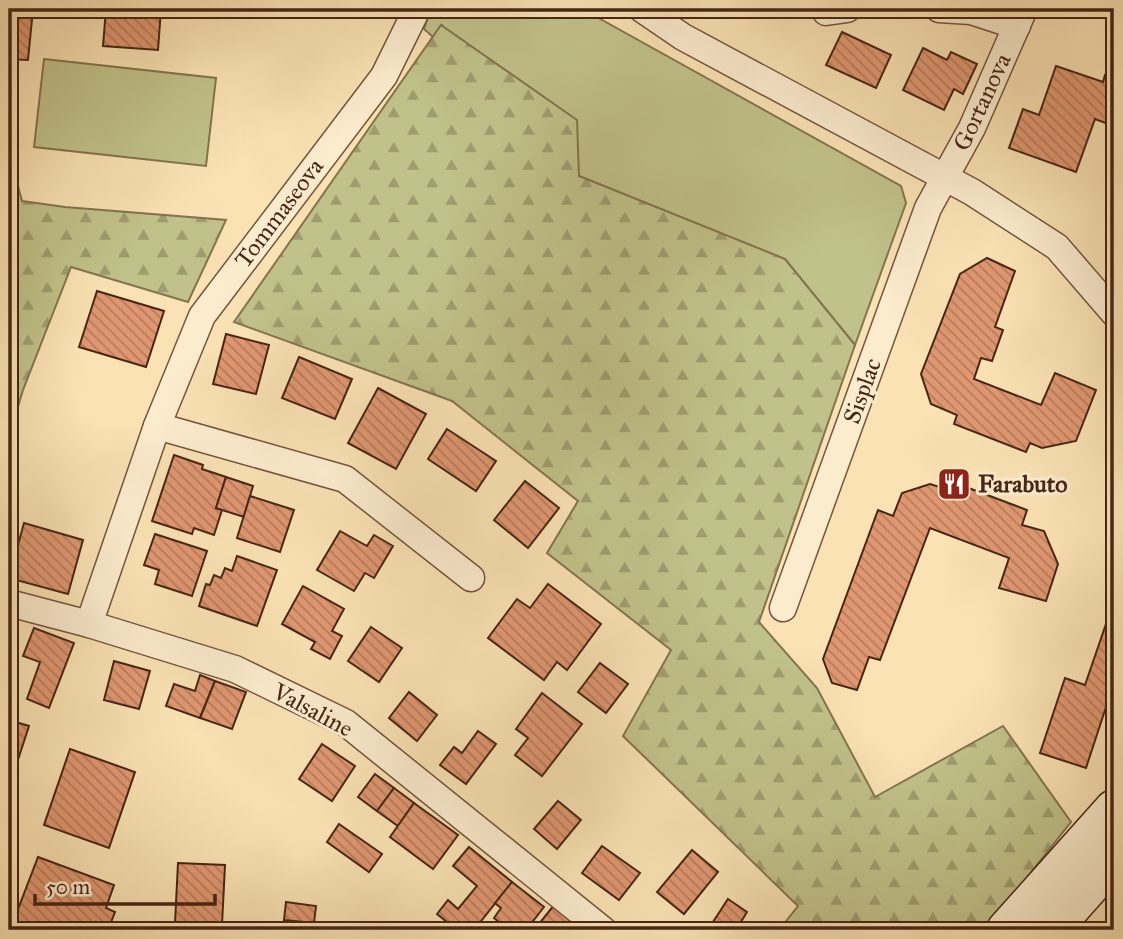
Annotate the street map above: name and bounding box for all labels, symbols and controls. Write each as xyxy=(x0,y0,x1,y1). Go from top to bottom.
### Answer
street label: Gortanova xyxy=(946,48,1018,155)
street label: Tommaseova xyxy=(228,152,330,274)
street label: Sisplac xyxy=(836,354,888,428)
restaurant icon: Farabuto xyxy=(935,465,973,503)
place label: Farabuto xyxy=(978,469,1068,499)
street label: Valsaline xyxy=(267,676,358,744)
scale bar xyxy=(35,862,215,906)
text: 50 m xyxy=(46,874,91,900)

